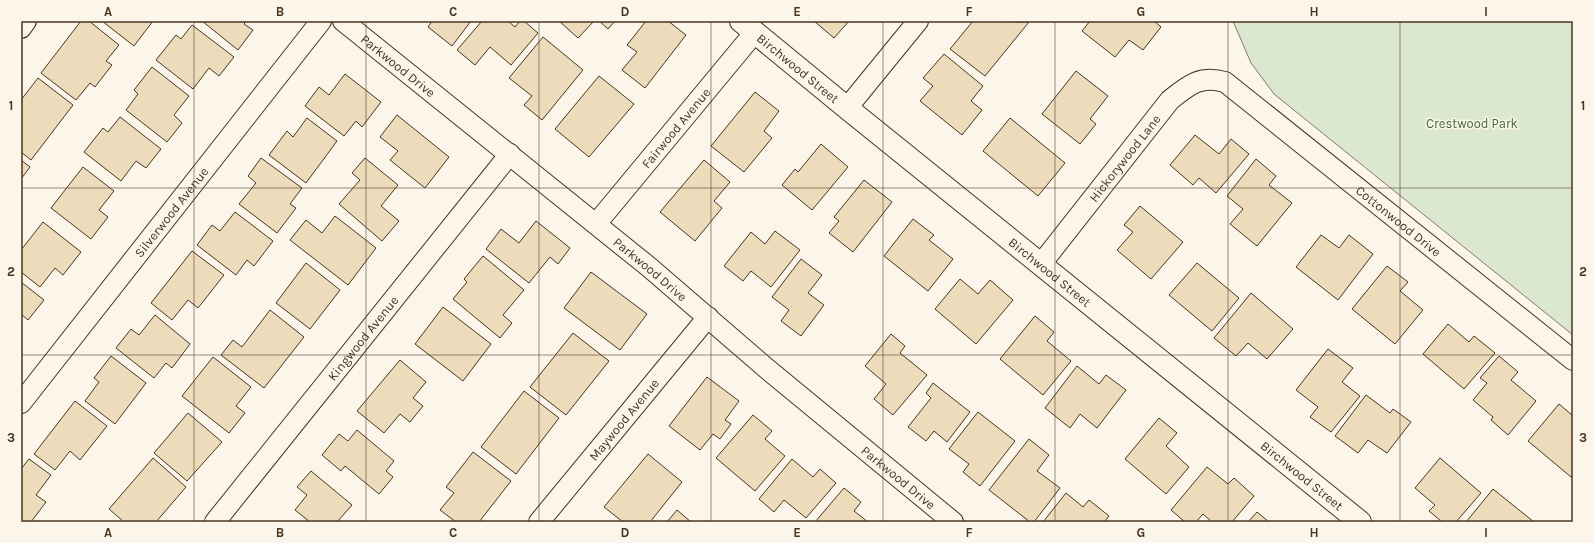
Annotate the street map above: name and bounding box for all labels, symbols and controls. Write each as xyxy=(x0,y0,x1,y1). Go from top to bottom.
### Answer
text: A xyxy=(104,4,112,19)
text: B xyxy=(276,4,284,19)
text: C xyxy=(449,4,457,19)
text: D xyxy=(621,4,630,19)
text: E xyxy=(793,4,801,19)
text: F xyxy=(965,4,973,19)
text: G xyxy=(1137,4,1145,19)
text: H xyxy=(1309,4,1319,19)
text: I xyxy=(1484,4,1488,19)
street label: Birchwood Street xyxy=(754,30,842,106)
street label: Parkwood Drive xyxy=(358,31,439,100)
street label: Fairwood Avenue xyxy=(638,84,713,171)
text: 1 xyxy=(9,98,13,113)
text: 1 xyxy=(1581,98,1585,113)
street label: Hickorywood Lane xyxy=(1086,111,1164,204)
park label: Crestwood Park xyxy=(1426,116,1518,131)
street label: Silverwood Avenue xyxy=(131,164,211,260)
street label: Cottonwood Drive xyxy=(1353,182,1445,259)
street label: Parkwood Drive xyxy=(611,234,690,304)
street label: Birchwood Street xyxy=(1006,234,1094,310)
text: 2 xyxy=(7,264,15,279)
text: 2 xyxy=(1579,264,1587,279)
street label: Kingwood Avenue xyxy=(324,292,401,383)
street label: Maywood Avenue xyxy=(586,375,662,463)
text: 3 xyxy=(7,430,15,445)
text: 3 xyxy=(1579,430,1587,445)
street label: Birchwood Street xyxy=(1258,438,1346,513)
street label: Parkwood Drive xyxy=(859,442,939,512)
text: A xyxy=(104,525,112,540)
text: B xyxy=(276,525,284,540)
text: C xyxy=(449,525,457,540)
text: D xyxy=(621,525,630,540)
text: E xyxy=(793,525,801,540)
text: F xyxy=(965,525,973,540)
text: G xyxy=(1137,525,1145,540)
text: H xyxy=(1309,525,1319,540)
text: I xyxy=(1484,525,1488,540)

